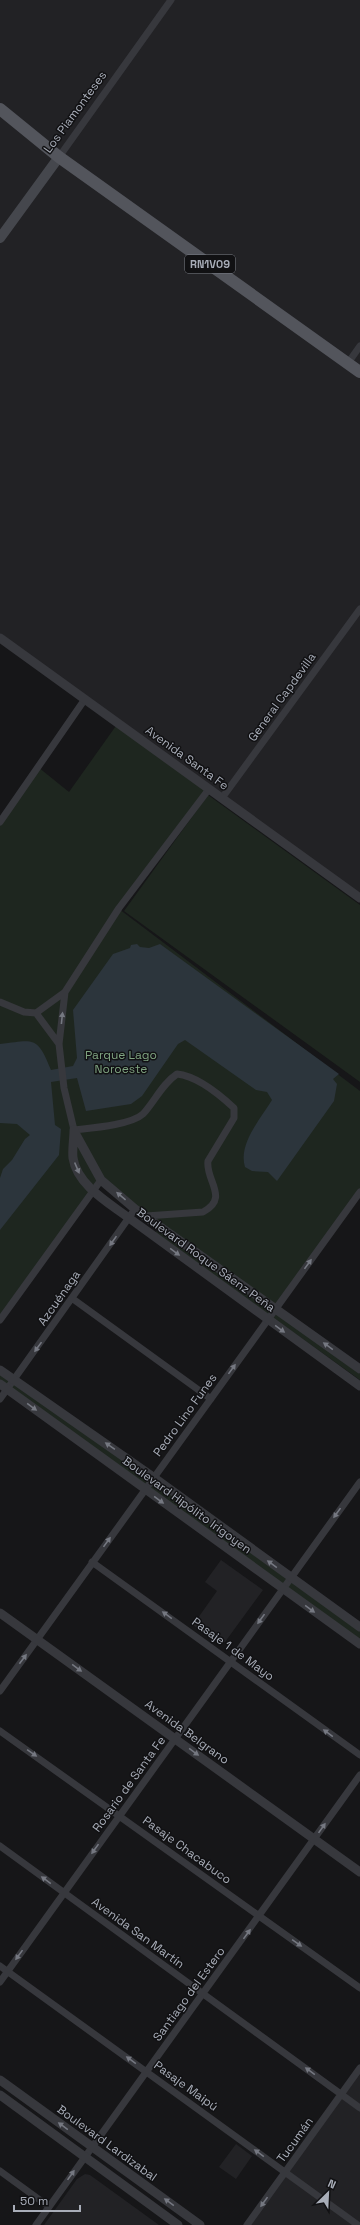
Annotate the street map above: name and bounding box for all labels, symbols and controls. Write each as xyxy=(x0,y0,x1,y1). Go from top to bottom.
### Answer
street label: Los Piamonteses xyxy=(40,68,110,156)
road number: RN1V09 xyxy=(185,255,235,273)
street label: General Capdevilla xyxy=(244,649,320,745)
street label: Avenida Santa Fe xyxy=(142,722,232,794)
one-way arrow xyxy=(59,1012,65,1024)
park label: Parque Lago Noroeste xyxy=(85,1047,157,1077)
one-way arrow xyxy=(75,1163,81,1175)
one-way arrow xyxy=(115,1192,126,1201)
street label: Boulevard Roque Sáenz Peña xyxy=(134,1204,278,1316)
one-way arrow xyxy=(109,1235,117,1246)
one-way arrow xyxy=(170,1248,180,1256)
one-way arrow xyxy=(304,1258,313,1269)
street label: Azcuénaga xyxy=(34,1267,84,1329)
one-way arrow xyxy=(275,1325,285,1333)
one-way arrow xyxy=(34,1341,42,1352)
one-way arrow xyxy=(323,1342,334,1350)
one-way arrow xyxy=(228,1363,236,1374)
street label: Pedro Lino Funes xyxy=(150,1370,220,1460)
one-way arrow xyxy=(26,1403,37,1411)
one-way arrow xyxy=(104,1442,115,1451)
street label: Boulevard Hipólito Irigoyen xyxy=(119,1453,255,1557)
one-way arrow xyxy=(154,1496,165,1504)
one-way arrow xyxy=(333,1508,341,1519)
one-way arrow xyxy=(102,1537,110,1547)
one-way arrow xyxy=(266,1559,277,1568)
one-way arrow xyxy=(305,1605,316,1613)
one-way arrow xyxy=(161,1611,172,1619)
street label: Pasaje 1 de Mayo xyxy=(189,1614,277,1684)
one-way arrow xyxy=(257,1614,265,1624)
one-way arrow xyxy=(19,1654,27,1665)
one-way arrow xyxy=(72,1664,82,1672)
street label: Avenida Belgrano xyxy=(142,1696,232,1768)
one-way arrow xyxy=(323,1728,334,1737)
street label: Rosario de Santa Fe xyxy=(89,1733,169,1835)
one-way arrow xyxy=(189,1748,199,1756)
one-way arrow xyxy=(26,1749,37,1757)
street label: Pasaje Chacabuco xyxy=(140,1812,234,1888)
one-way arrow xyxy=(318,1823,326,1834)
one-way arrow xyxy=(91,1844,99,1855)
one-way arrow xyxy=(40,1876,51,1884)
street label: Avenida San Martín xyxy=(88,1894,188,1972)
one-way arrow xyxy=(242,1929,250,1939)
one-way arrow xyxy=(291,1939,302,1947)
street label: Santiago del Estero xyxy=(149,1944,229,2044)
one-way arrow xyxy=(15,1950,23,1960)
one-way arrow xyxy=(125,2056,136,2064)
street label: Pasaje Maipú xyxy=(151,2057,221,2115)
one-way arrow xyxy=(304,2067,315,2075)
street label: Boulevard Lardizabal xyxy=(54,2101,160,2185)
street label: Tucumán xyxy=(273,2114,317,2166)
one-way arrow xyxy=(58,2122,69,2130)
one-way arrow xyxy=(253,2149,264,2157)
one-way arrow xyxy=(67,2169,75,2180)
north arrow xyxy=(308,2173,348,2213)
text: N xyxy=(326,2176,338,2192)
scale bar xyxy=(14,2187,80,2213)
text: 50 m xyxy=(20,2193,48,2209)
one-way arrow xyxy=(260,2197,268,2207)
one-way arrow xyxy=(163,2198,174,2206)

